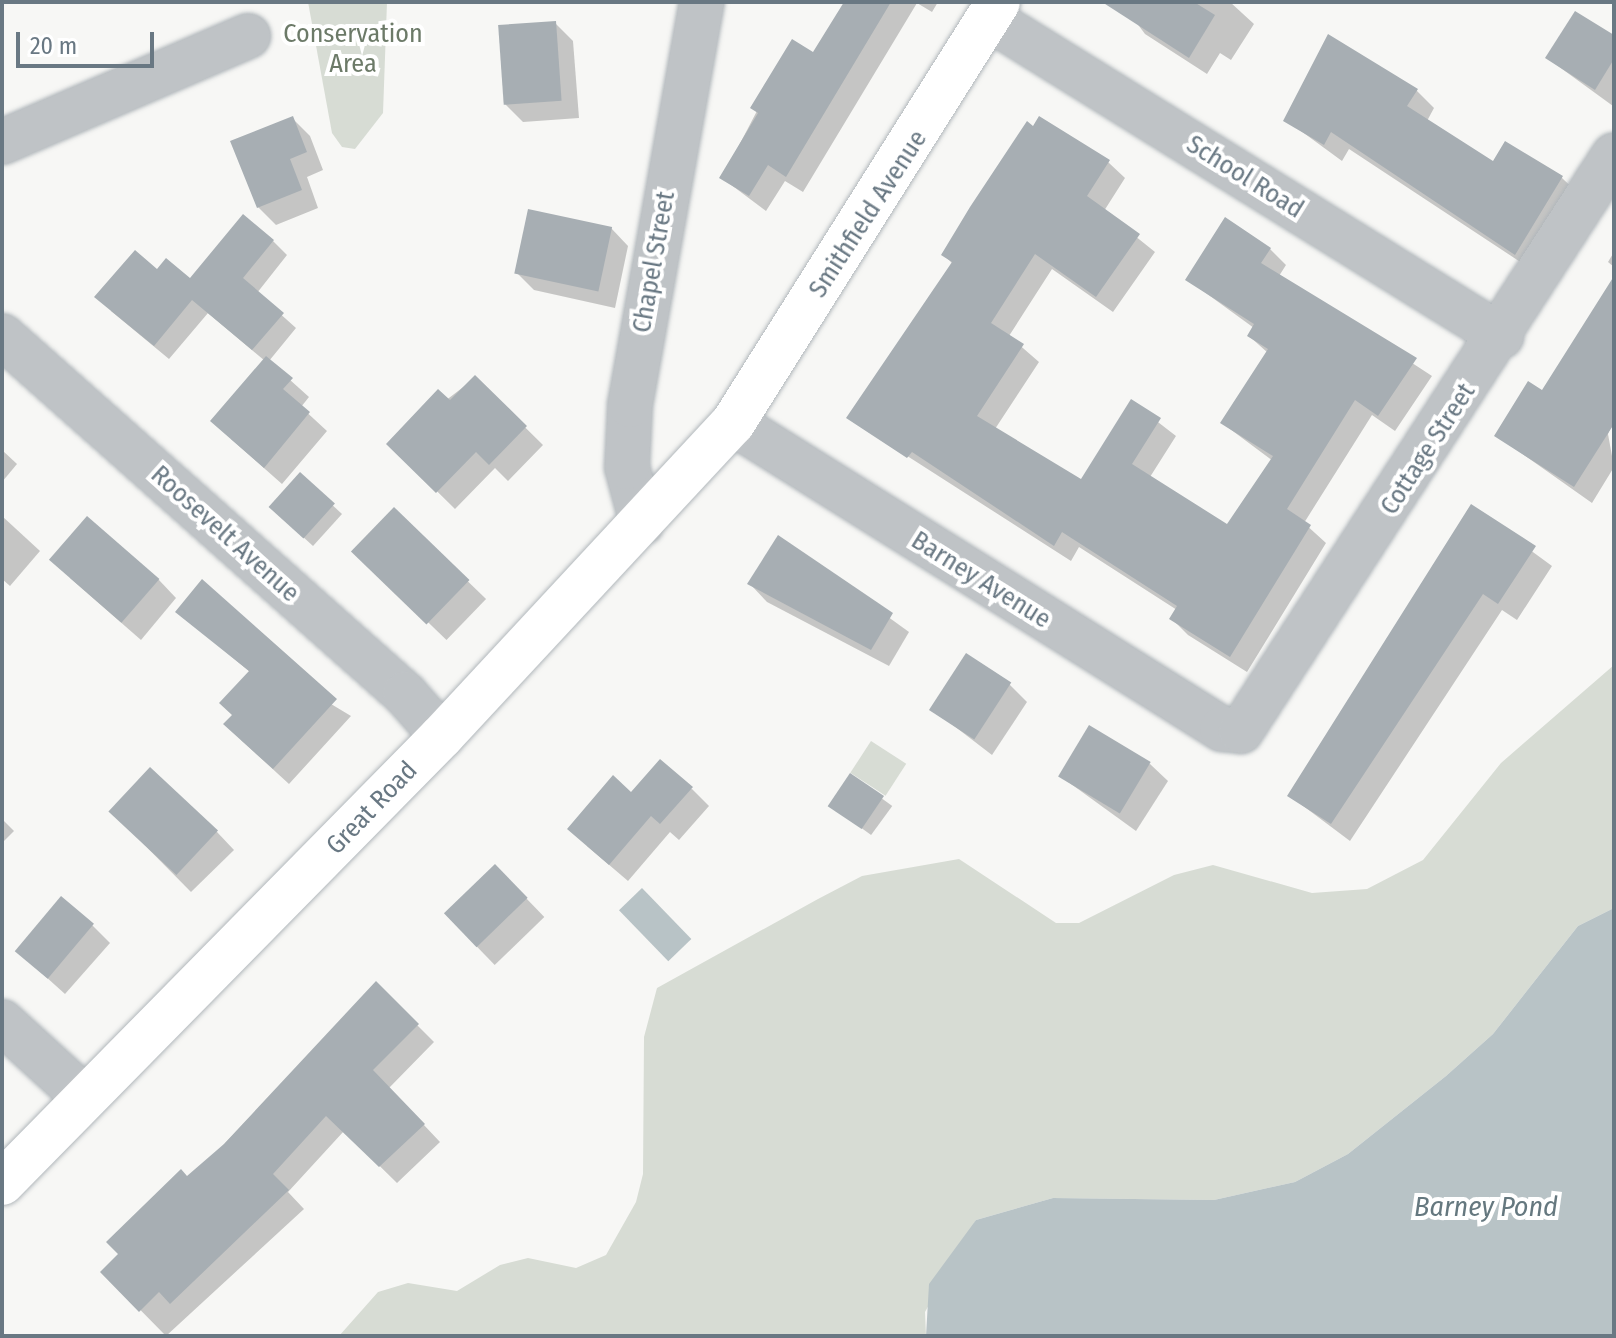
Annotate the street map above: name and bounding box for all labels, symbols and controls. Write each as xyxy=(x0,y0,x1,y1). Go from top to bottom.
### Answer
scale bar xyxy=(20,16,158,66)
park label: Conservation Area xyxy=(283,18,423,80)
text: 20 m xyxy=(30,32,77,60)
street label: Smithfield Avenue xyxy=(802,125,934,303)
street label: School Road xyxy=(1181,129,1309,225)
street label: Chapel Street xyxy=(626,189,682,335)
street label: Cottage Street xyxy=(1374,377,1482,521)
street label: Roosevelt Avenue xyxy=(144,459,306,609)
street label: Barney Avenue xyxy=(906,525,1056,635)
street label: Great Road xyxy=(320,755,424,861)
water label: Barney Pond xyxy=(1414,1190,1558,1224)

